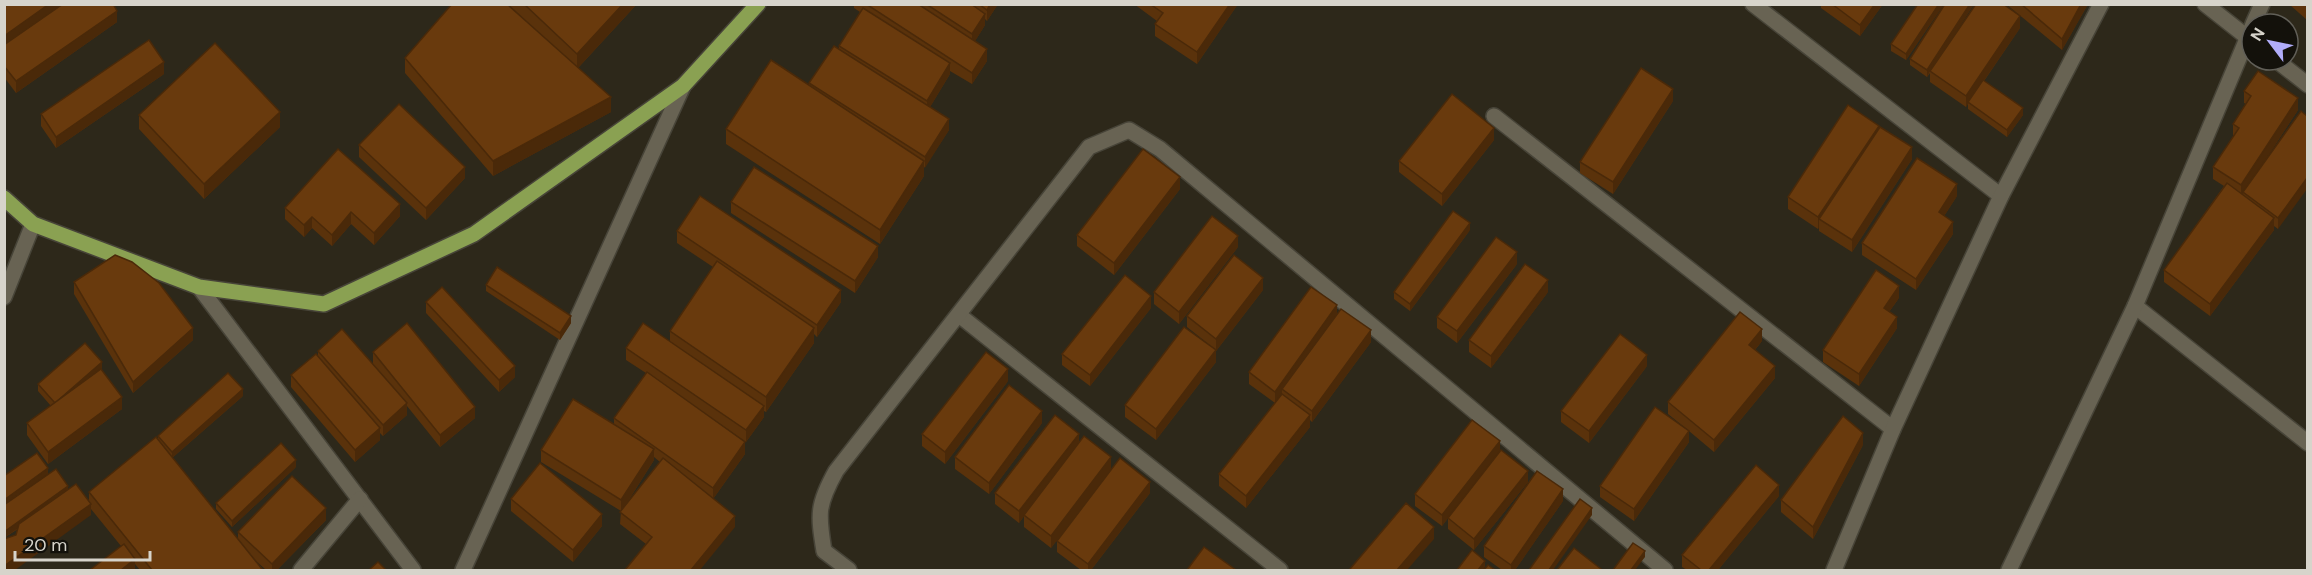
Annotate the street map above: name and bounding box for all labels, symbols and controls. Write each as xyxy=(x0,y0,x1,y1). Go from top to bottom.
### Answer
north arrow xyxy=(2240,12,2300,72)
text: N xyxy=(2246,24,2270,45)
scale bar xyxy=(15,524,150,562)
text: 20 m xyxy=(24,533,67,557)

